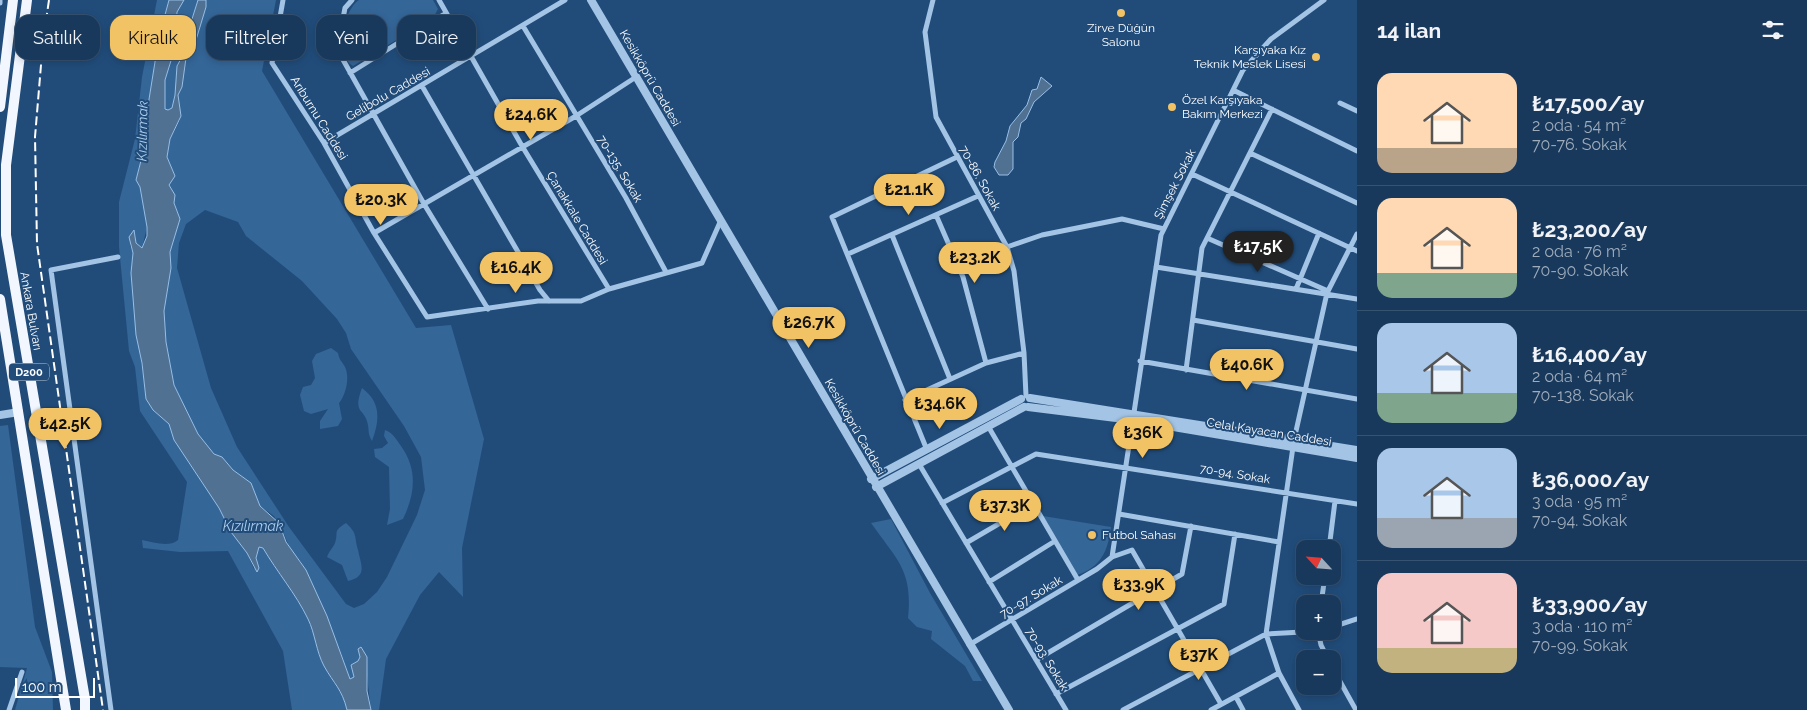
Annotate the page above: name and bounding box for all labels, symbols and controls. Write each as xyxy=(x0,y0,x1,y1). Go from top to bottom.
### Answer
marker: Zirve Düğün Salonu xyxy=(1115,7,1127,19)
chip: Satılık xyxy=(15,15,100,60)
chip: Kiralık xyxy=(110,15,196,60)
chip: Filtreler xyxy=(206,15,306,60)
chip: Yeni xyxy=(316,15,387,60)
chip: Daire xyxy=(397,15,476,60)
icon: filters xyxy=(1759,16,1787,44)
text: 14 ilan xyxy=(1377,18,1441,43)
place label: Zirve Düğün Salonu xyxy=(1087,21,1155,49)
street label: Kesikköprü Caddesi xyxy=(617,27,683,129)
place label: Karşıyaka Kız Teknik Meslek Lisesi xyxy=(1194,43,1306,71)
marker: Karşıyaka Kız Teknik Meslek Lisesi xyxy=(1310,51,1322,63)
street label: Gelibolu Caddesi xyxy=(344,64,432,124)
street label: Arıburnu Caddesi xyxy=(288,74,350,162)
text: ₺17,500/ay xyxy=(1532,91,1645,116)
place label: Özel Karşıyaka Bakım Merkezi xyxy=(1182,93,1263,121)
icon: home xyxy=(1417,93,1477,153)
pin: ₺24.6K xyxy=(490,98,572,141)
water label: Kızılırmak xyxy=(133,100,151,162)
marker: Özel Karşıyaka Bakım Merkezi xyxy=(1166,101,1178,113)
text: ₺24.6K xyxy=(505,105,557,124)
text: 2 oda · 54 m² xyxy=(1532,116,1626,135)
street label: 70-135. Sokak xyxy=(594,133,646,206)
text: 70-76. Sokak xyxy=(1532,135,1627,154)
street label: 70-86. Sokak xyxy=(956,143,1004,213)
street label: Şimşek Sokak xyxy=(1151,146,1199,221)
street label: Çanakkale Caddesi xyxy=(544,169,610,267)
pin: ₺21.1K xyxy=(868,174,950,216)
text: ₺21.1K xyxy=(885,180,933,199)
pin: ₺20.3K xyxy=(340,184,422,226)
text: ₺20.3K xyxy=(355,190,407,209)
text: ₺23,200/ay xyxy=(1532,217,1647,242)
icon: home xyxy=(1417,218,1477,278)
pin: ₺17.5K xyxy=(1217,230,1299,273)
text: ₺17.5K xyxy=(1234,237,1282,256)
pin: ₺23.2K xyxy=(934,242,1016,284)
text: 2 oda · 76 m² xyxy=(1532,242,1627,261)
text: ₺23.2K xyxy=(950,248,1000,267)
pin: ₺16.4K xyxy=(475,252,557,294)
text: ₺16.4K xyxy=(491,258,541,277)
text: 70-90. Sokak xyxy=(1532,261,1628,280)
street label: Ankara Bulvarı xyxy=(17,271,45,351)
pin: ₺26.7K xyxy=(768,306,850,349)
text: ₺26.7K xyxy=(783,313,835,332)
text: ₺16,400/ay xyxy=(1532,342,1647,367)
icon: home xyxy=(1417,343,1477,403)
pin: ₺40.6K xyxy=(1206,348,1288,391)
text: ₺40.6K xyxy=(1221,355,1273,374)
road number: D200 xyxy=(9,364,49,381)
text: 2 oda · 64 m² xyxy=(1532,367,1627,386)
street label: Kesikköprü Caddesi xyxy=(822,376,888,478)
text: 70-138. Sokak xyxy=(1532,386,1634,405)
pin: ₺34.6K xyxy=(899,388,981,430)
text: ₺34.6K xyxy=(914,394,966,413)
pin: ₺42.5K xyxy=(24,408,106,450)
text: ₺42.5K xyxy=(40,414,90,433)
street label: Celal Kayacan Caddesi xyxy=(1206,415,1332,449)
pin: ₺36K xyxy=(1113,416,1173,459)
text: ₺36K xyxy=(1124,423,1162,442)
street label: 70-94. Sokak xyxy=(1199,462,1272,487)
text: ₺36,000/ay xyxy=(1532,467,1649,492)
icon: home xyxy=(1417,468,1477,528)
pin: ₺37.3K xyxy=(964,490,1046,532)
text: 3 oda · 95 m² xyxy=(1532,492,1627,511)
text: ₺37.3K xyxy=(980,496,1030,515)
text: 70-94. Sokak xyxy=(1532,511,1627,530)
water label: Kızılırmak xyxy=(223,518,284,534)
place label: Futbol Sahası xyxy=(1102,528,1176,542)
marker: Futbol Sahası xyxy=(1086,529,1098,541)
north arrow xyxy=(1296,540,1341,585)
map controls xyxy=(1296,540,1341,695)
pin: ₺33.9K xyxy=(1098,568,1180,611)
street label: 70-97. Sokak xyxy=(997,573,1065,621)
text: ₺33.9K xyxy=(1113,575,1165,594)
text: ₺33,900/ay xyxy=(1532,592,1648,617)
icon: home xyxy=(1417,593,1477,653)
button: + xyxy=(1296,595,1341,640)
text: 3 oda · 110 m² xyxy=(1532,617,1632,636)
street label: 70-93. Sokak xyxy=(1023,625,1072,694)
text: 70-99. Sokak xyxy=(1532,636,1628,655)
pin: ₺37K xyxy=(1169,638,1229,681)
text: ₺37K xyxy=(1180,645,1218,664)
button: − xyxy=(1296,650,1341,695)
scale bar xyxy=(15,675,95,698)
text: 100 m xyxy=(22,679,62,695)

